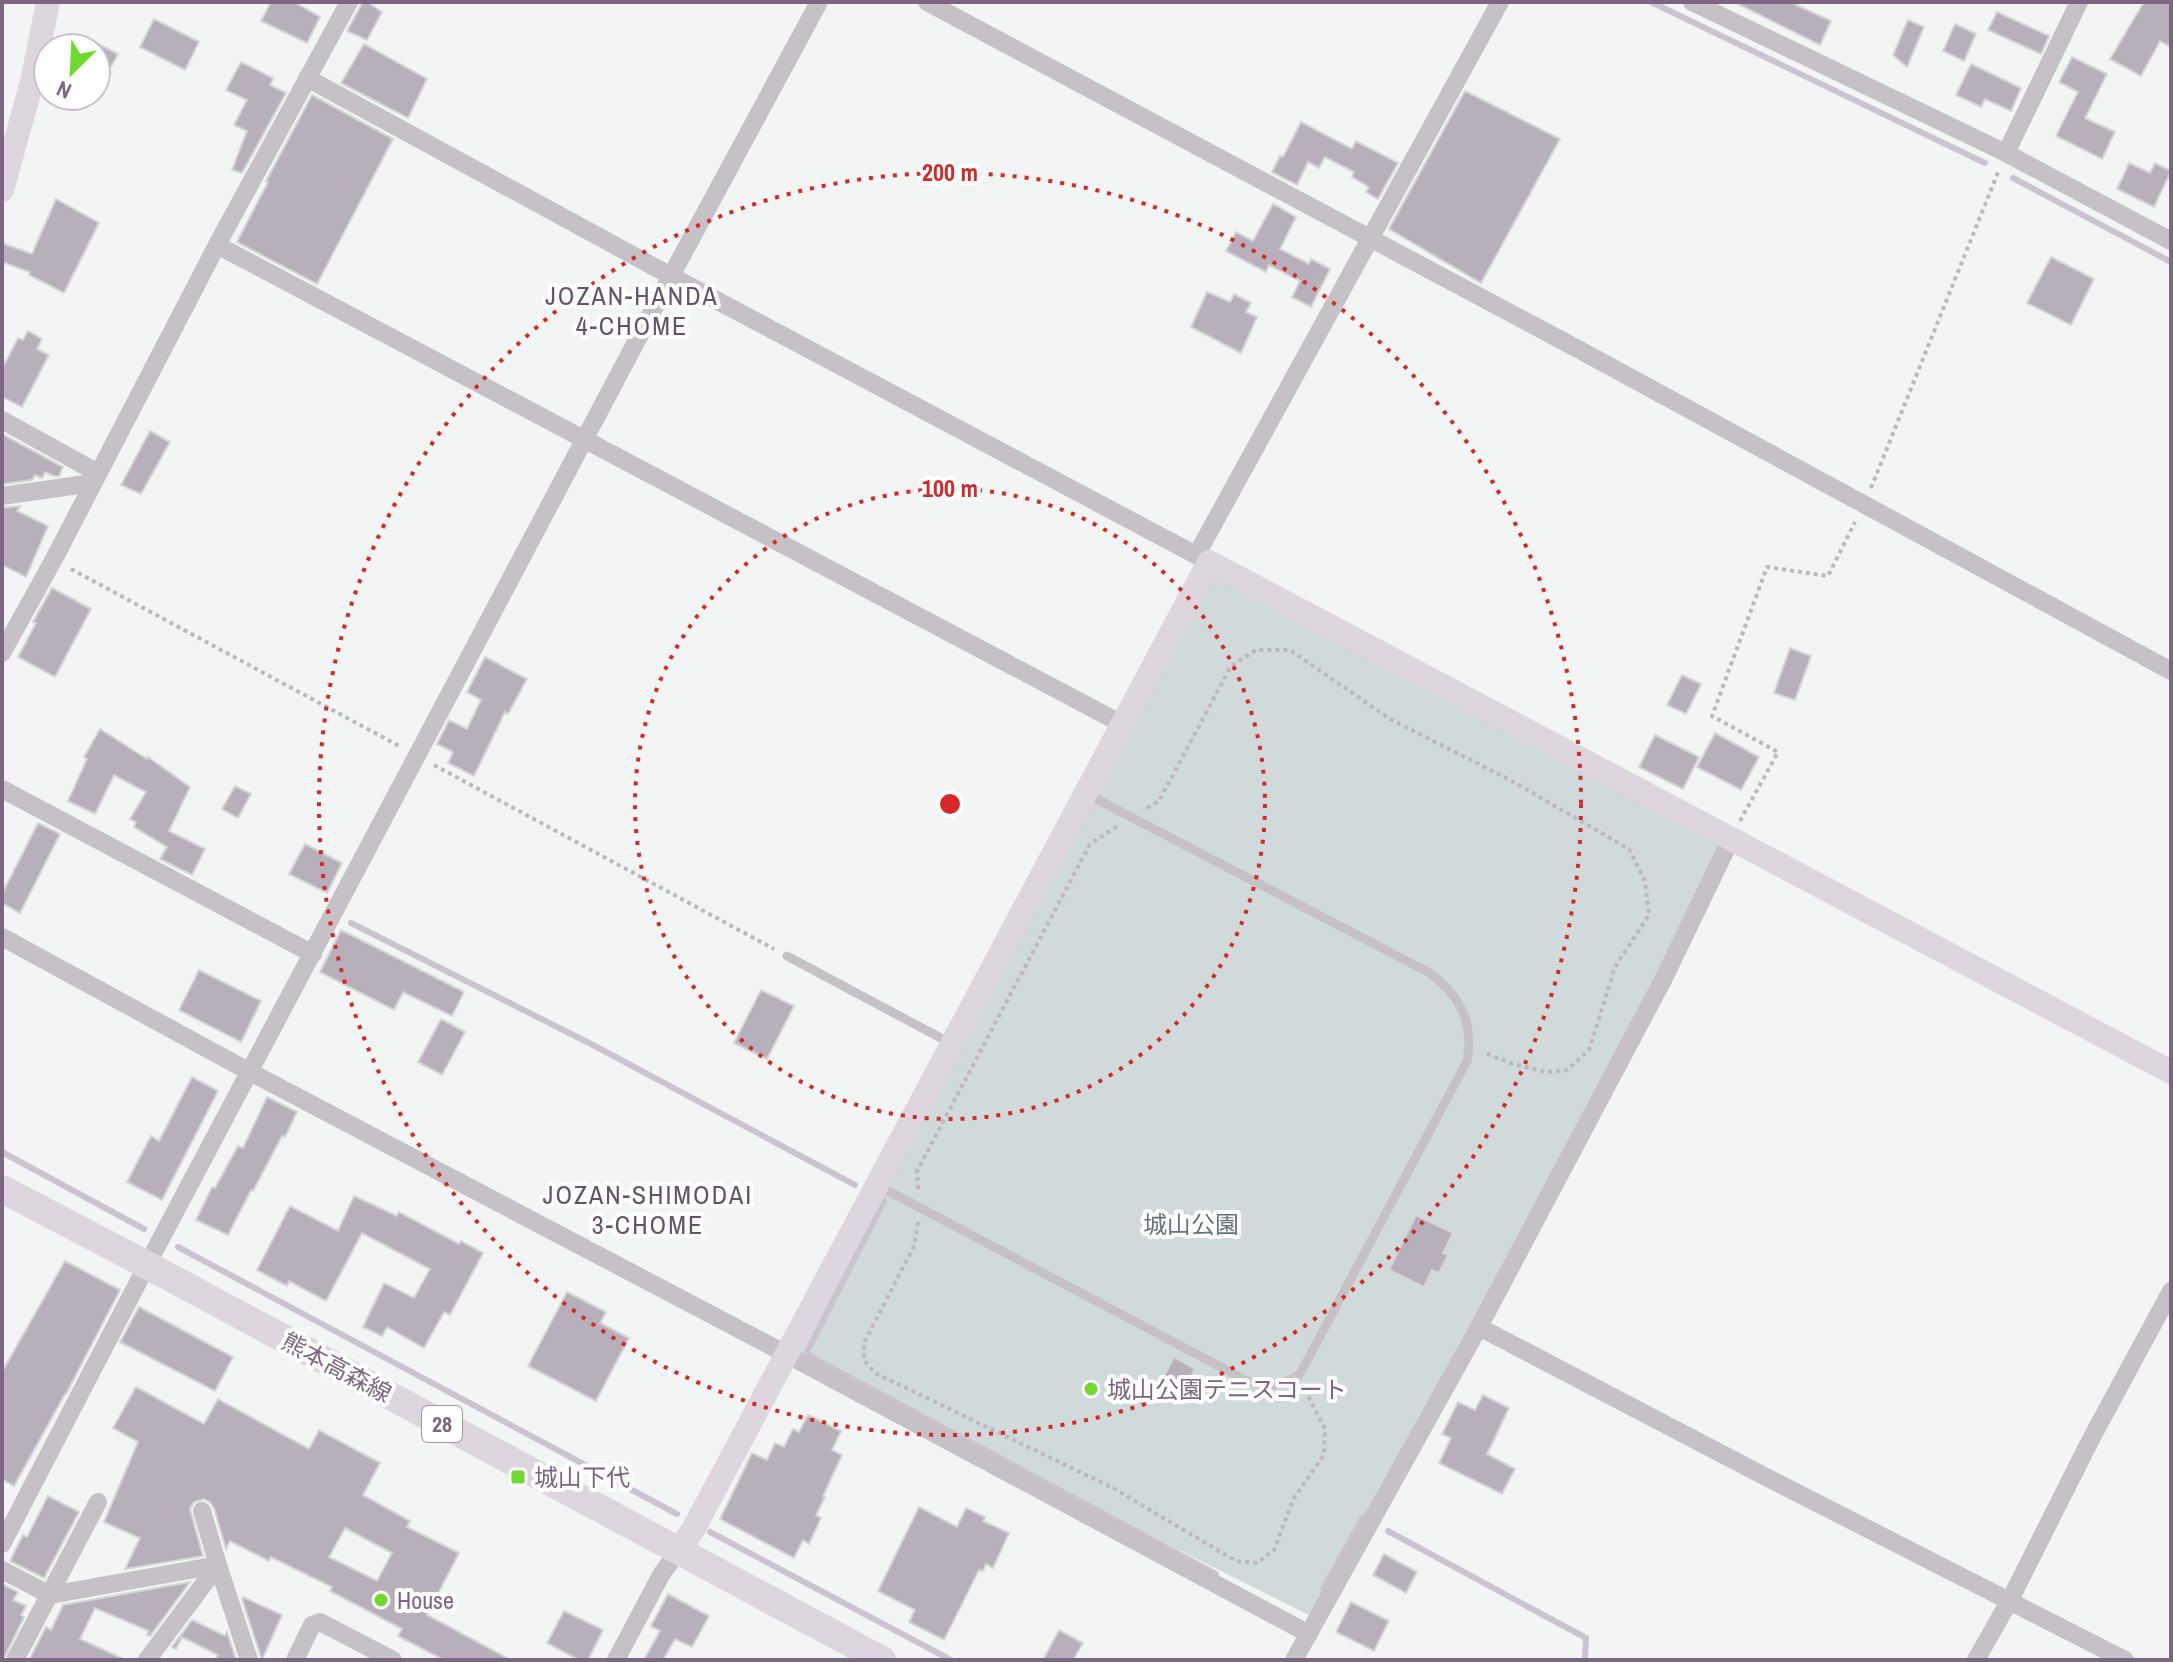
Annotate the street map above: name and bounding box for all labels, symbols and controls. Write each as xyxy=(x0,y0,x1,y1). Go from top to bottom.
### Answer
north arrow xyxy=(32,32,112,112)
text: N xyxy=(52,74,76,107)
text: 200 m xyxy=(922,156,978,188)
district label: JOZAN-HANDA 4-CHOME xyxy=(545,278,719,343)
text: 100 m xyxy=(922,472,978,504)
centre of rings xyxy=(936,790,964,818)
district label: JOZAN-SHIMODAI 3-CHOME xyxy=(543,1177,753,1242)
park label: 城山公園 xyxy=(1143,1208,1239,1240)
street label: 熊本高森線 xyxy=(277,1325,397,1409)
place label: 城山公園テニスコート xyxy=(1107,1373,1347,1405)
marker: 城山公園テニスコート xyxy=(1082,1380,1100,1398)
road number: 28 xyxy=(422,1406,462,1442)
place label: 城山下代 xyxy=(534,1461,630,1493)
marker: 城山下代 xyxy=(509,1468,527,1486)
place label: House xyxy=(397,1584,454,1616)
marker: House xyxy=(372,1591,390,1609)

